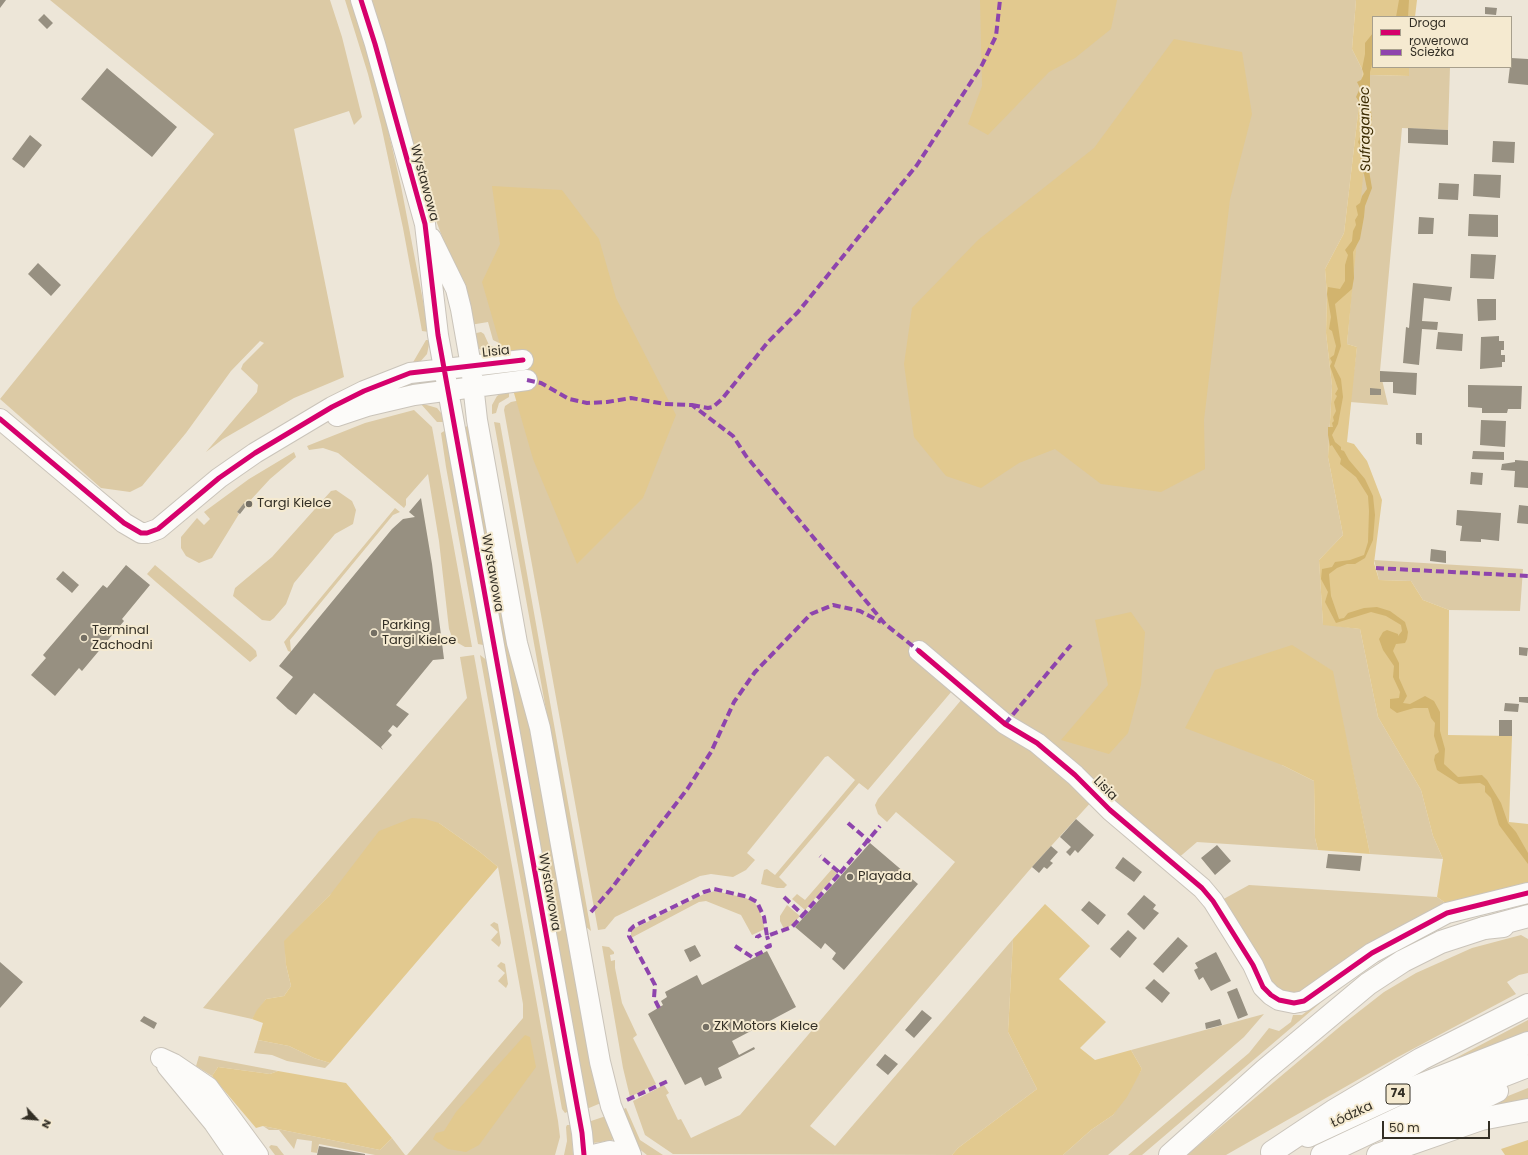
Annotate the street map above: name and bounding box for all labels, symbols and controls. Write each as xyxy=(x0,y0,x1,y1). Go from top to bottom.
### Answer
text: Droga rowerowa xyxy=(1409,14,1469,49)
legend xyxy=(1372,16,1512,68)
text: Ścieżka xyxy=(1410,43,1454,60)
water label: Sufraganiec xyxy=(1357,86,1375,172)
street label: Wystawowa xyxy=(406,143,442,223)
street label: Lisia xyxy=(481,343,511,361)
place label: Targi Kielce xyxy=(257,496,331,512)
marker: Targi Kielce xyxy=(244,499,254,509)
street label: Wystawowa xyxy=(477,533,507,613)
place label: Parking Targi Kielce xyxy=(382,618,456,649)
place label: Terminal Zachodni xyxy=(92,623,153,654)
marker: Parking Targi Kielce xyxy=(369,628,379,638)
marker: Terminal Zachodni xyxy=(79,633,89,643)
street label: Lisia xyxy=(1090,774,1120,804)
street label: Wystawowa xyxy=(534,852,564,932)
place label: Playada xyxy=(858,869,911,885)
marker: Playada xyxy=(845,872,855,882)
place label: ZK Motors Kielce xyxy=(714,1019,818,1035)
marker: ZK Motors Kielce xyxy=(701,1022,711,1032)
road number: 74 xyxy=(1386,1084,1410,1104)
north arrow xyxy=(16,1099,56,1139)
street label: Łódzka xyxy=(1329,1099,1375,1131)
scale bar xyxy=(1384,1113,1492,1139)
text: N xyxy=(38,1117,56,1131)
text: 50 m xyxy=(1389,1119,1420,1136)

